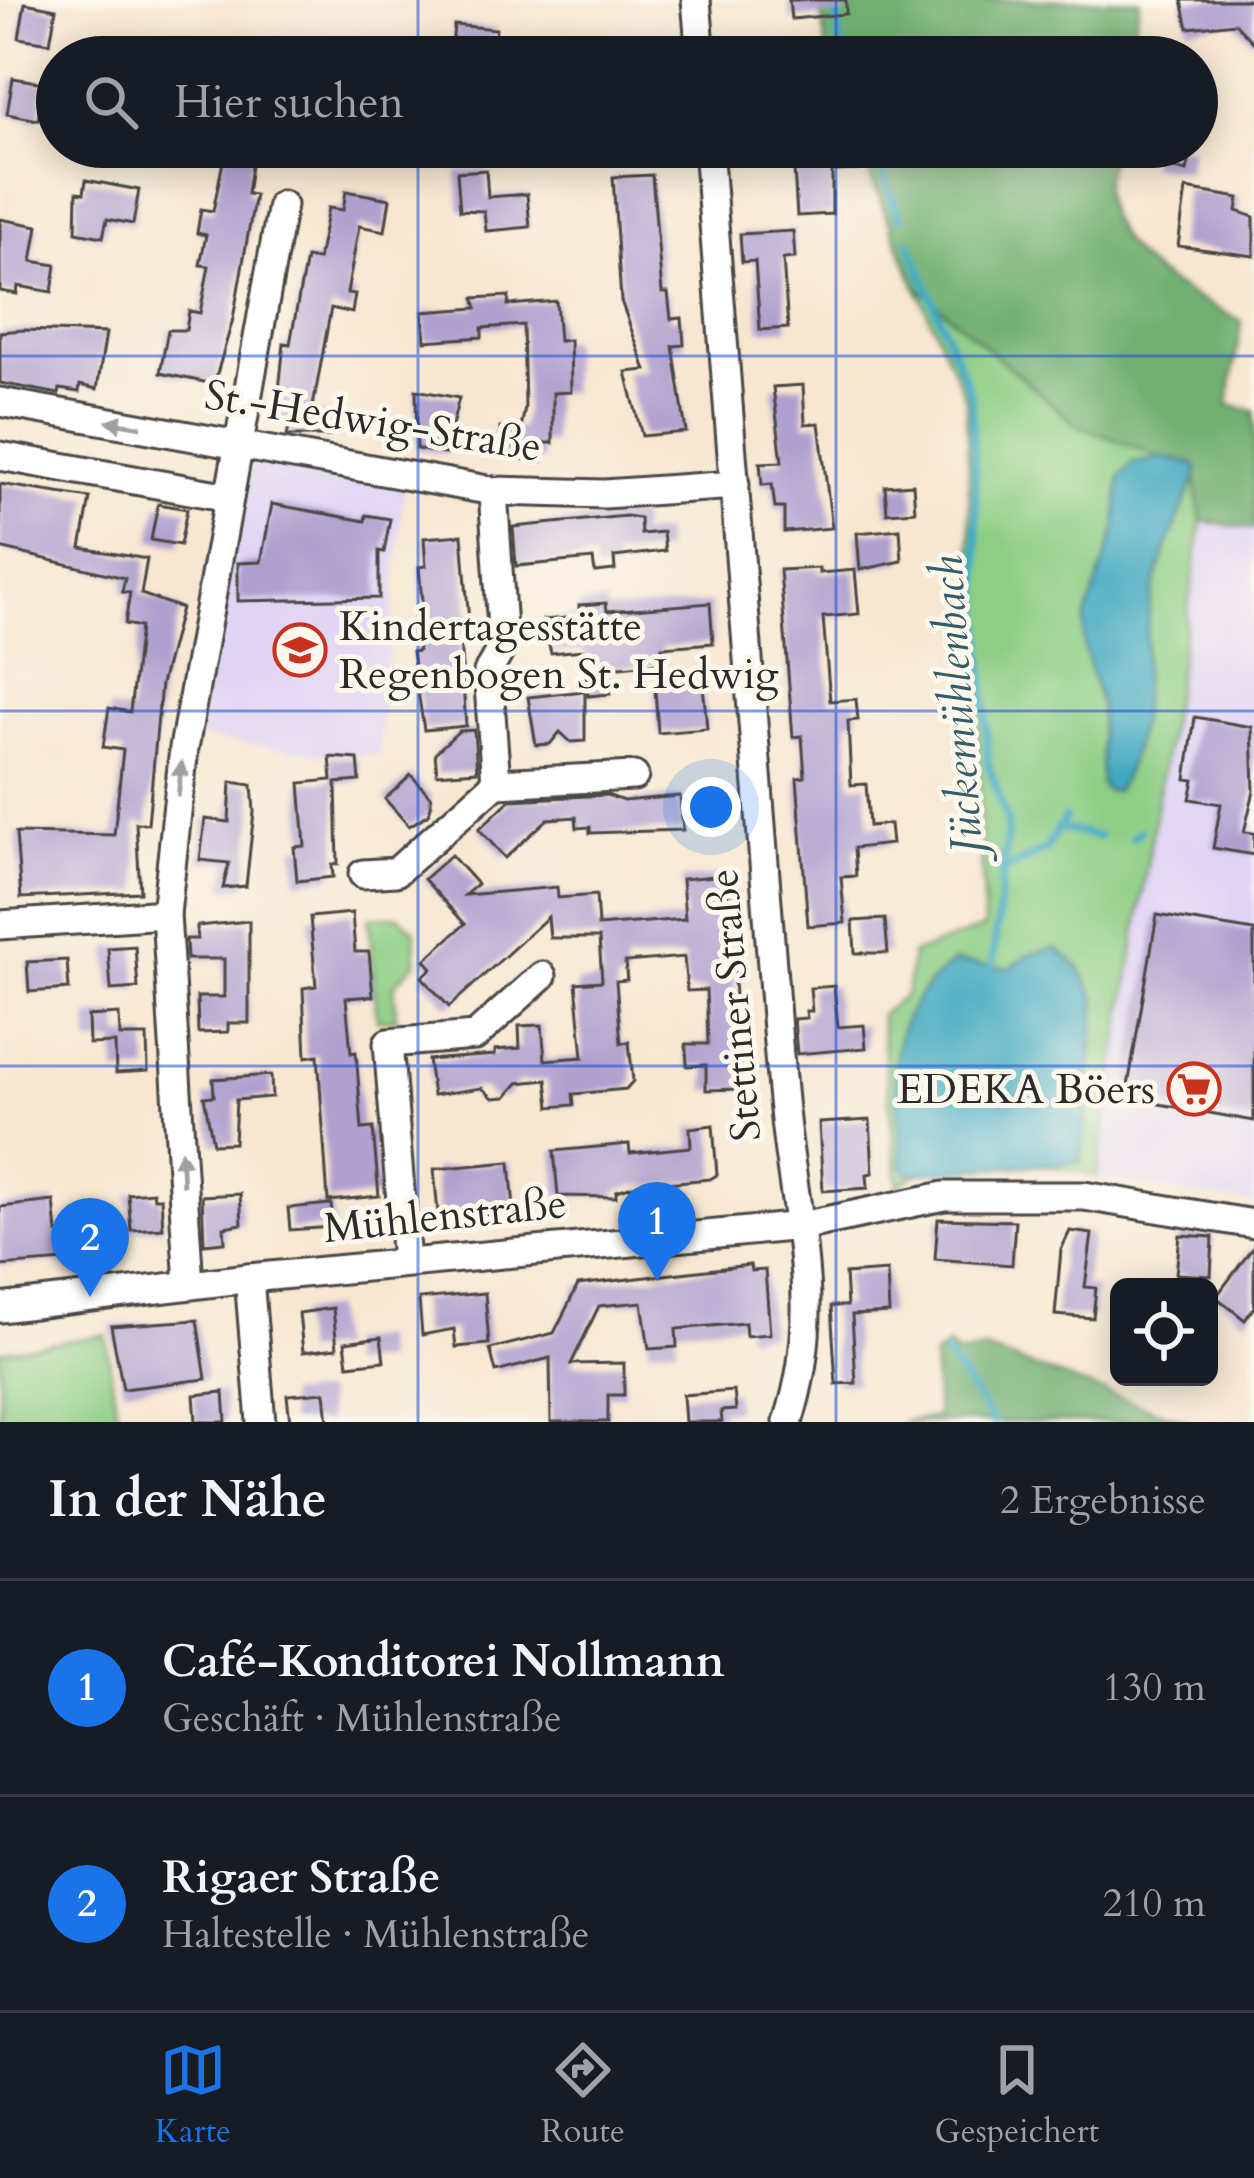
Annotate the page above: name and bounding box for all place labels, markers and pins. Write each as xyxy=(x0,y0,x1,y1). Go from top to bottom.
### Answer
place label: Kindertagesstätte Regenbogen St. Hedwig xyxy=(339,598,779,703)
school or university icon: Kindertagesstätte Regenbogen St. Hedwig xyxy=(272,622,328,678)
place label: EDEKA Böers xyxy=(897,1061,1155,1118)
supermarket icon: EDEKA Böers xyxy=(1166,1061,1222,1117)
pin: 1 xyxy=(618,1182,696,1281)
pin: 2 xyxy=(51,1198,129,1297)

